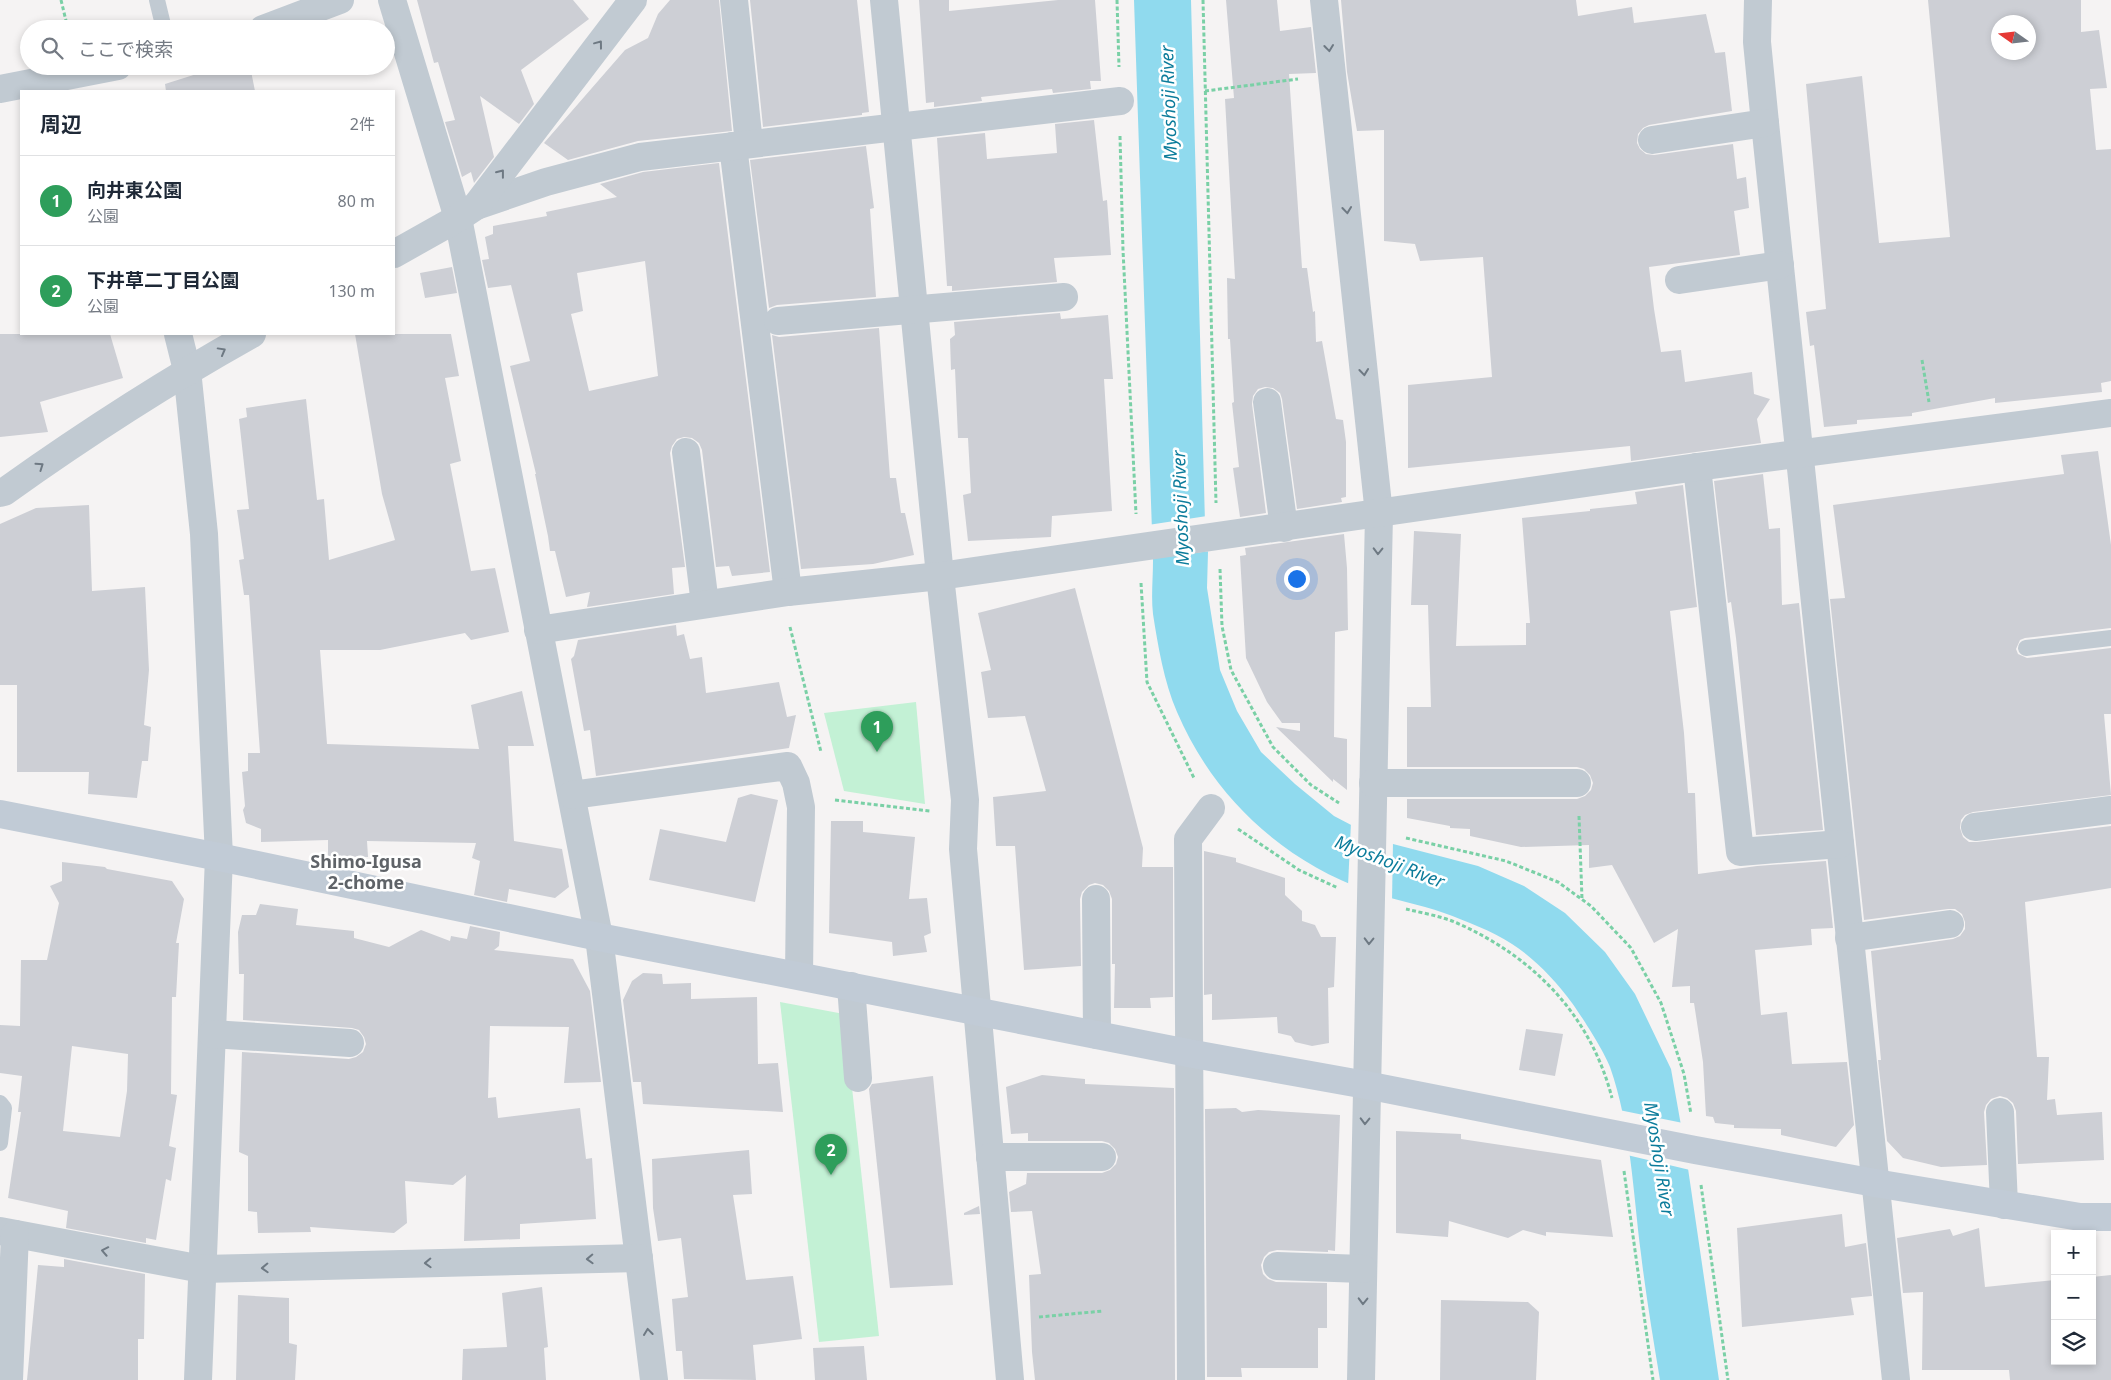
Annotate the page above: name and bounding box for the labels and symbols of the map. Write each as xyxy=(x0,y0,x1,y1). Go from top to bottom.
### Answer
north arrow xyxy=(1991,15,2036,60)
one-way arrow xyxy=(593,40,602,50)
water label: Myoshoji River xyxy=(1154,44,1182,161)
one-way arrow xyxy=(1323,45,1334,53)
one-way arrow xyxy=(495,170,503,179)
one-way arrow xyxy=(1341,206,1352,214)
one-way arrow xyxy=(216,347,225,357)
one-way arrow xyxy=(1358,368,1369,376)
water label: Myoshoji River xyxy=(1166,449,1194,566)
one-way arrow xyxy=(34,463,44,472)
one-way arrow xyxy=(1373,548,1383,555)
your location xyxy=(1284,566,1310,592)
pin: 1 xyxy=(861,711,893,752)
water label: Myoshoji River xyxy=(1332,829,1449,893)
district label: Shimo-Igusa 2-chome xyxy=(310,849,422,894)
one-way arrow xyxy=(1364,937,1374,945)
water label: Myoshoji River xyxy=(1639,1100,1681,1219)
one-way arrow xyxy=(1360,1117,1371,1125)
pin: 2 xyxy=(815,1134,847,1175)
one-way arrow xyxy=(100,1246,109,1257)
one-way arrow xyxy=(586,1254,594,1264)
one-way arrow xyxy=(424,1258,432,1269)
one-way arrow xyxy=(261,1263,269,1273)
one-way arrow xyxy=(1358,1297,1368,1305)
one-way arrow xyxy=(643,1327,654,1335)

